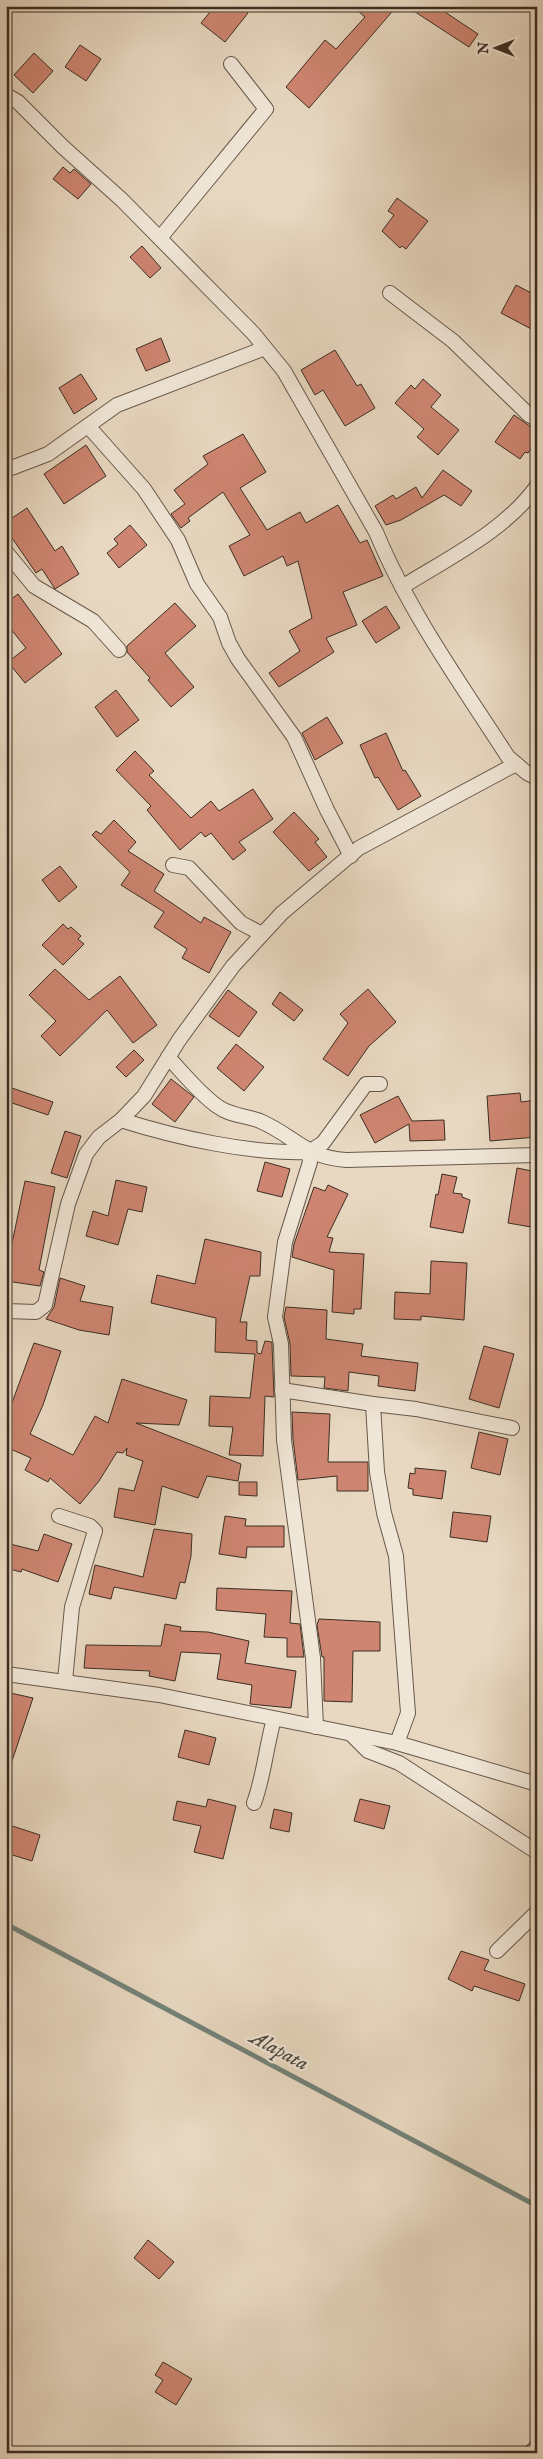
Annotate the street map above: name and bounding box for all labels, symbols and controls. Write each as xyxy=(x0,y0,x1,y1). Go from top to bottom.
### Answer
north arrow xyxy=(470,22,520,72)
text: N xyxy=(475,42,493,55)
water label: Alapata xyxy=(243,2023,313,2078)

